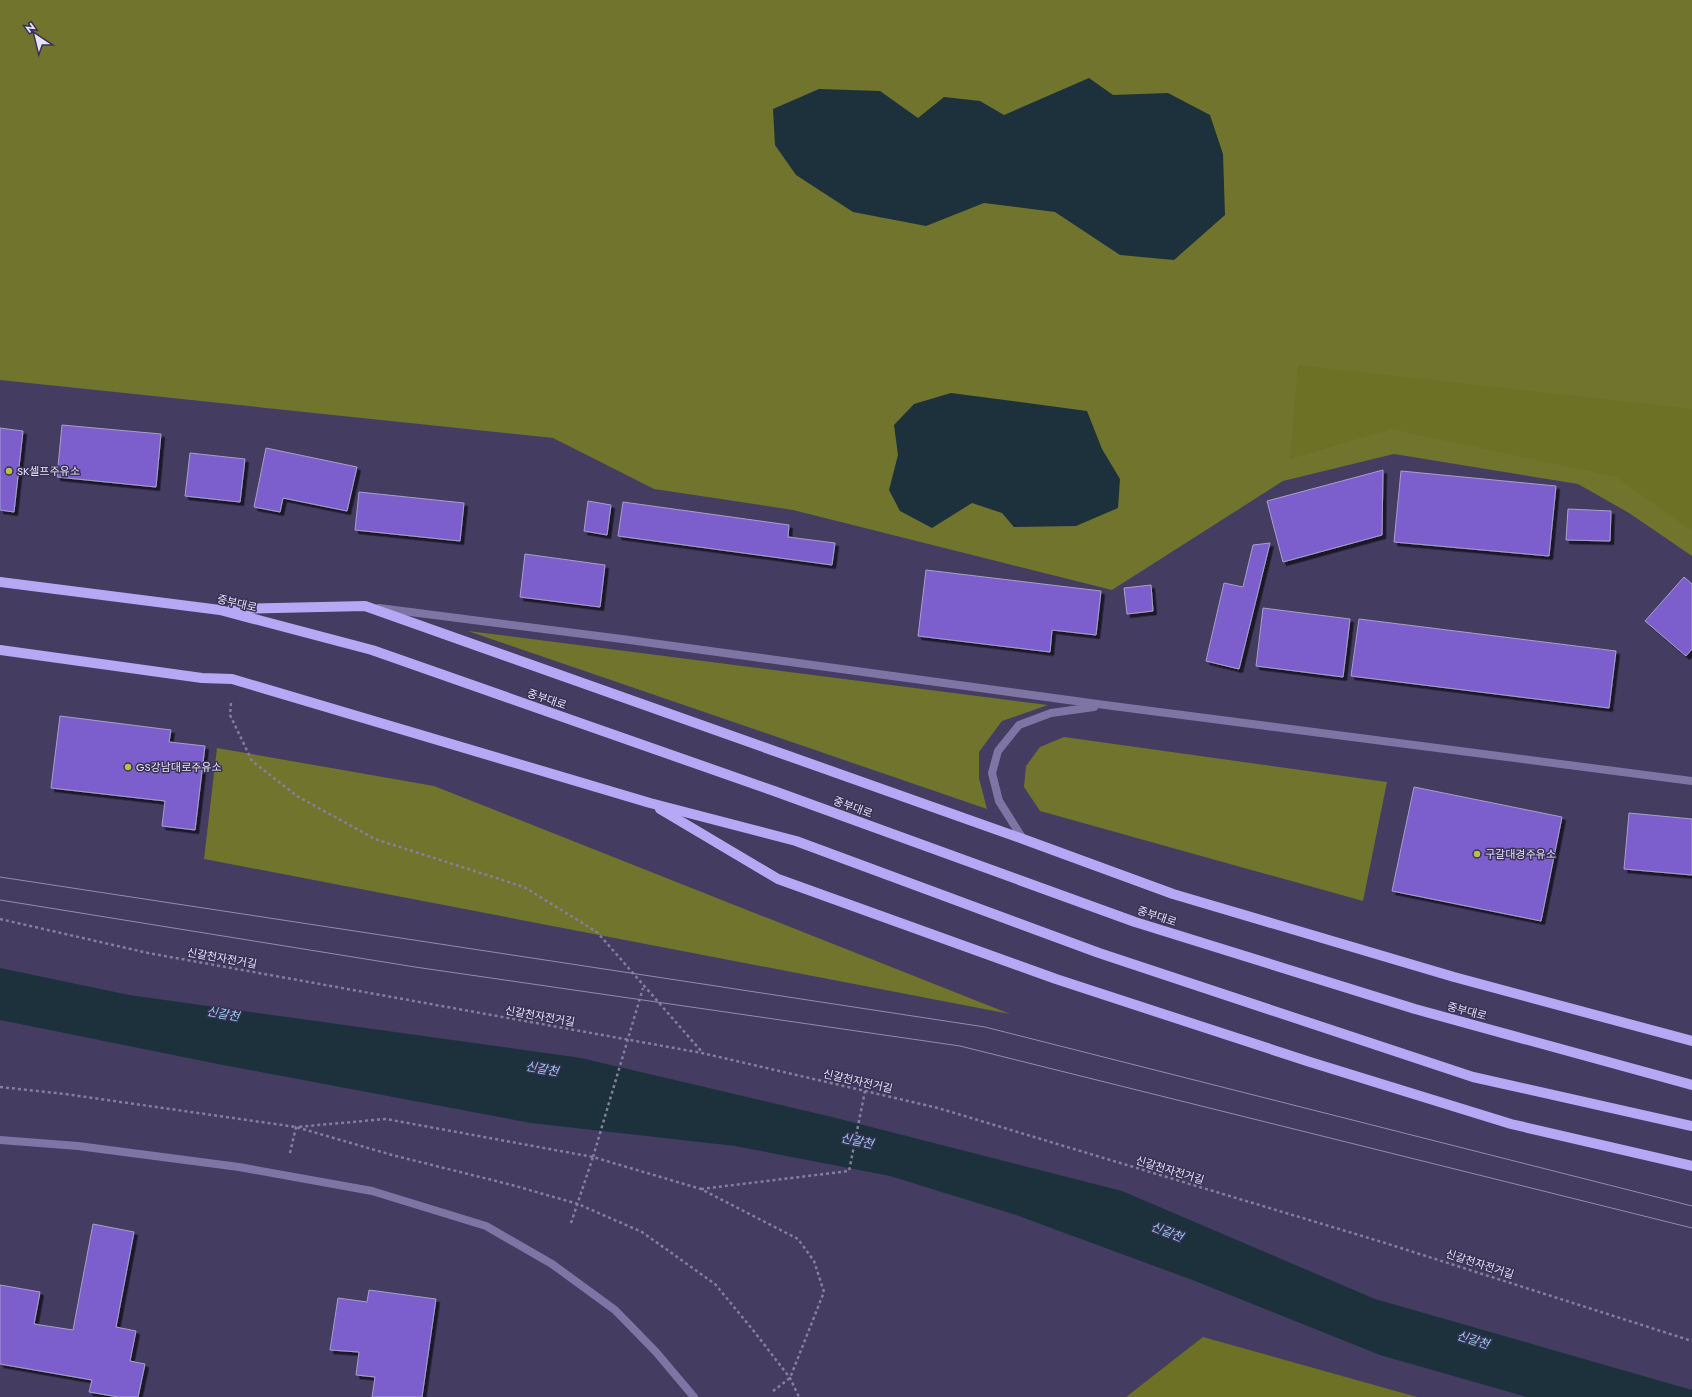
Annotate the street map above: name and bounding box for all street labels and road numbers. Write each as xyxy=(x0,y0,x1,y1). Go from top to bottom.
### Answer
street label: 중부대로 xyxy=(215,591,259,615)
street label: 중부대로 xyxy=(525,685,569,713)
street label: 중부대로 xyxy=(831,793,875,821)
street label: 중부대로 xyxy=(1135,902,1179,930)
street label: 신갈천자전거길 xyxy=(186,944,258,972)
street label: 중부대로 xyxy=(1445,998,1489,1024)
street label: 신갈천자전거길 xyxy=(504,1002,576,1030)
street label: 신갈천자전거길 xyxy=(822,1065,894,1097)
street label: 신갈천자전거길 xyxy=(1134,1152,1206,1188)
street label: 신갈천자전거길 xyxy=(1444,1245,1516,1283)

